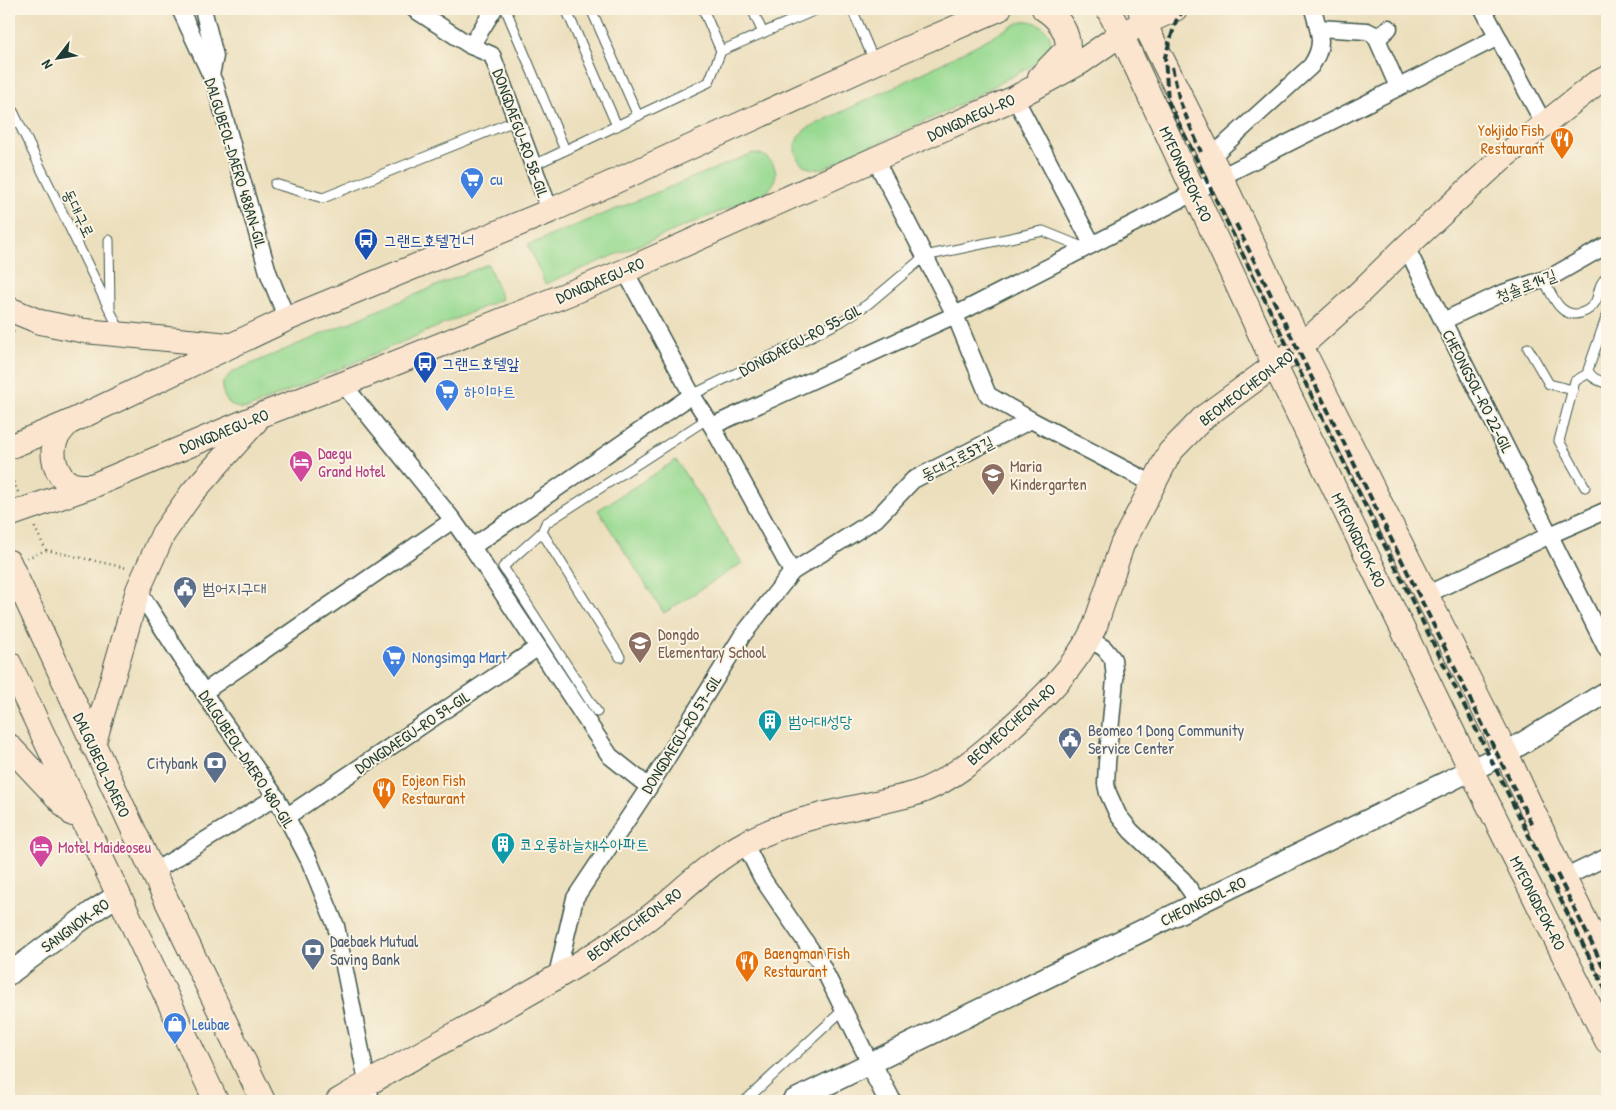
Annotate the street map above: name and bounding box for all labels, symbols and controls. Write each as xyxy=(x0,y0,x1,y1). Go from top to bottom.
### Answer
north arrow xyxy=(32,32,82,82)
text: N xyxy=(36,56,56,73)
street label: DONGDAEGU-RO 58-GIL xyxy=(487,66,555,200)
street label: DALGUBEOL-DAERO 488AN-GIL xyxy=(200,75,272,251)
street label: DONGDAEGU-RO xyxy=(923,88,1019,146)
place label: Yokjido Fish Restaurant xyxy=(1478,119,1544,159)
street label: MYEONGDEOK-RO xyxy=(1154,123,1218,226)
restaurant icon: Yokjido Fish Restaurant xyxy=(1549,126,1575,160)
supermarket icon: cu xyxy=(459,166,485,200)
place label: cu xyxy=(490,168,503,190)
street label: 동대구로 xyxy=(58,185,100,241)
bus stop icon: 그랜드호텔건너 xyxy=(353,227,379,261)
place label: 그랜드호텔건너 xyxy=(384,229,474,251)
street label: DONGDAEGU-RO xyxy=(552,251,648,309)
street label: 청솔로14길 xyxy=(1493,263,1560,307)
street label: DONGDAEGU-RO 55-GIL xyxy=(735,298,865,381)
street label: CHEONGSOL-RO 22-GIL xyxy=(1437,326,1519,457)
street label: BEOMEOCHEON-RO xyxy=(1194,345,1298,431)
bus stop icon: 그랜드호텔앞 xyxy=(412,350,438,384)
place label: 그랜드호텔앞 xyxy=(442,352,519,374)
supermarket icon: 하이마트 xyxy=(434,378,460,412)
place label: 하이마트 xyxy=(464,380,516,402)
street label: DONGDAEGU-RO xyxy=(176,403,272,459)
street label: 동대구로57길 xyxy=(917,430,997,486)
place label: Daegu Grand Hotel xyxy=(318,442,386,482)
hotel icon: Daegu Grand Hotel xyxy=(288,449,314,483)
place label: Maria Kindergarten xyxy=(1010,455,1087,495)
school or university icon: Maria Kindergarten xyxy=(980,462,1006,496)
street label: MYEONGDEOK-RO xyxy=(1326,489,1392,591)
public building icon: 범어지구대 xyxy=(172,575,198,609)
place label: 범어지구대 xyxy=(202,577,267,599)
place label: Dongdo Elementary School xyxy=(658,623,767,663)
school or university icon: Dongdo Elementary School xyxy=(627,630,653,664)
supermarket icon: Nongsimga Mart xyxy=(381,644,407,678)
place label: Nongsimga Mart xyxy=(412,646,507,668)
street label: DONGDAEGU-RO 57-GIL xyxy=(636,670,727,798)
street label: BEOMEOCHEON-RO xyxy=(962,678,1060,770)
street label: DONGDAEGU-RO 59-GIL xyxy=(350,685,474,779)
street label: DALGUBEOL-DAERO 480-GIL xyxy=(194,686,300,832)
building icon: 범어대성당 xyxy=(757,708,783,742)
street label: DALGUBEOL-DAERO xyxy=(68,709,136,821)
place label: 범어대성당 xyxy=(788,710,853,732)
place label: Beomeo 1 Dong Community Service Center xyxy=(1088,719,1245,759)
public building icon: Beomeo 1 Dong Community Service Center xyxy=(1057,726,1083,760)
bank icon: Citybank xyxy=(202,750,228,784)
place label: Citybank xyxy=(147,752,198,774)
place label: Eojeon Fish Restaurant xyxy=(402,769,466,809)
restaurant icon: Eojeon Fish Restaurant xyxy=(371,776,397,810)
building icon: 코오롱하늘채수아파트 xyxy=(490,831,516,865)
place label: 코오롱하늘채수아파트 xyxy=(520,833,649,855)
hotel icon: Motel Maideoseu xyxy=(28,834,54,868)
place label: Motel Maideoseu xyxy=(58,836,152,858)
street label: MYEONGDEOK-RO xyxy=(1505,852,1571,954)
street label: CHEONGSOL-RO xyxy=(1156,871,1250,931)
street label: BEOMEOCHEON-RO xyxy=(582,882,686,966)
street label: SANGNOK-RO xyxy=(36,893,114,957)
place label: Daebaek Mutual Saving Bank xyxy=(330,930,419,970)
bank icon: Daebaek Mutual Saving Bank xyxy=(300,937,326,971)
place label: Baengman Fish Restaurant xyxy=(764,942,850,982)
restaurant icon: Baengman Fish Restaurant xyxy=(734,949,760,983)
shop icon: Leubae xyxy=(162,1011,188,1045)
place label: Leubae xyxy=(192,1013,231,1035)

